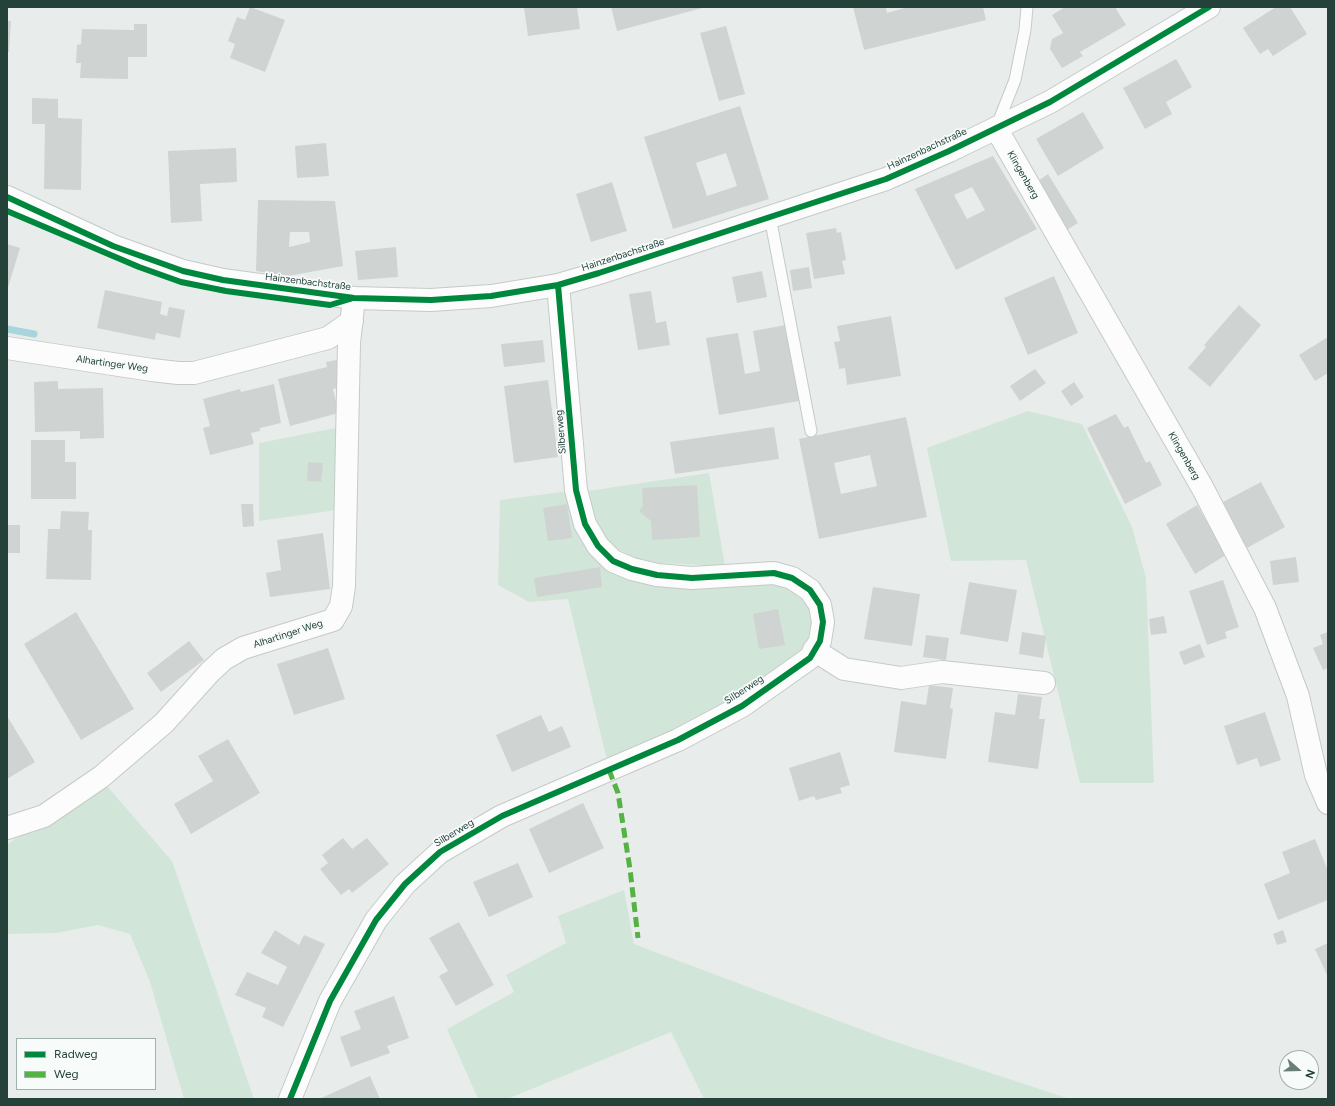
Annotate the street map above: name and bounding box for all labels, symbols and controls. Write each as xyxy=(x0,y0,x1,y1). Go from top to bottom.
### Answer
street label: Hainzenbachstraße xyxy=(885,125,969,173)
street label: Klingenberg xyxy=(1004,149,1042,201)
street label: Hainzenbachstraße xyxy=(580,236,666,274)
street label: Hainzenbachstraße xyxy=(264,271,352,293)
street label: Alhartinger Weg xyxy=(75,353,149,375)
street label: Silberweg xyxy=(553,409,569,455)
street label: Klingenberg xyxy=(1165,430,1203,482)
street label: Alhartinger Weg xyxy=(252,617,324,651)
street label: Silberweg xyxy=(722,673,766,707)
street label: Silberweg xyxy=(432,816,476,850)
legend xyxy=(16,1038,156,1090)
text: Radweg xyxy=(54,1047,98,1061)
north arrow xyxy=(1279,1050,1319,1090)
text: Weg xyxy=(54,1067,79,1081)
text: N xyxy=(1302,1068,1317,1080)

